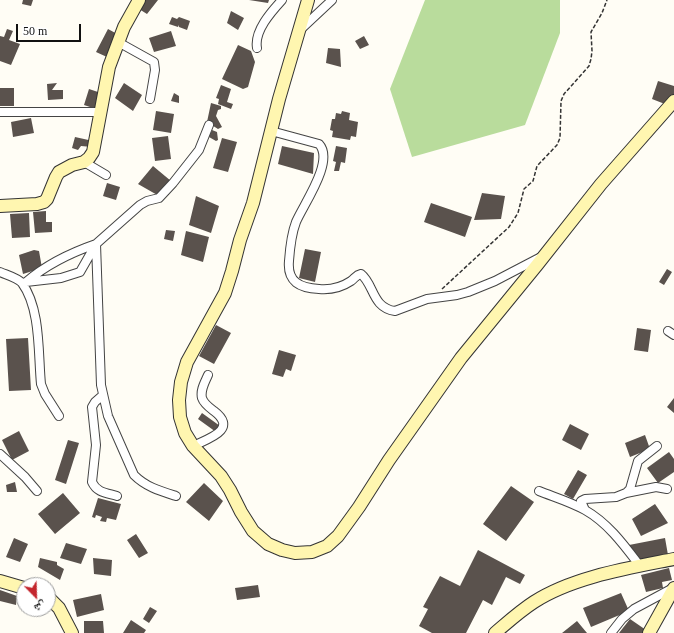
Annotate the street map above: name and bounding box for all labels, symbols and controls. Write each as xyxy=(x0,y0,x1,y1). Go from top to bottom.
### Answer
scale bar xyxy=(18,16,83,42)
text: 50 m xyxy=(23,24,47,38)
north arrow xyxy=(16,577,56,617)
text: ش xyxy=(33,599,48,615)

